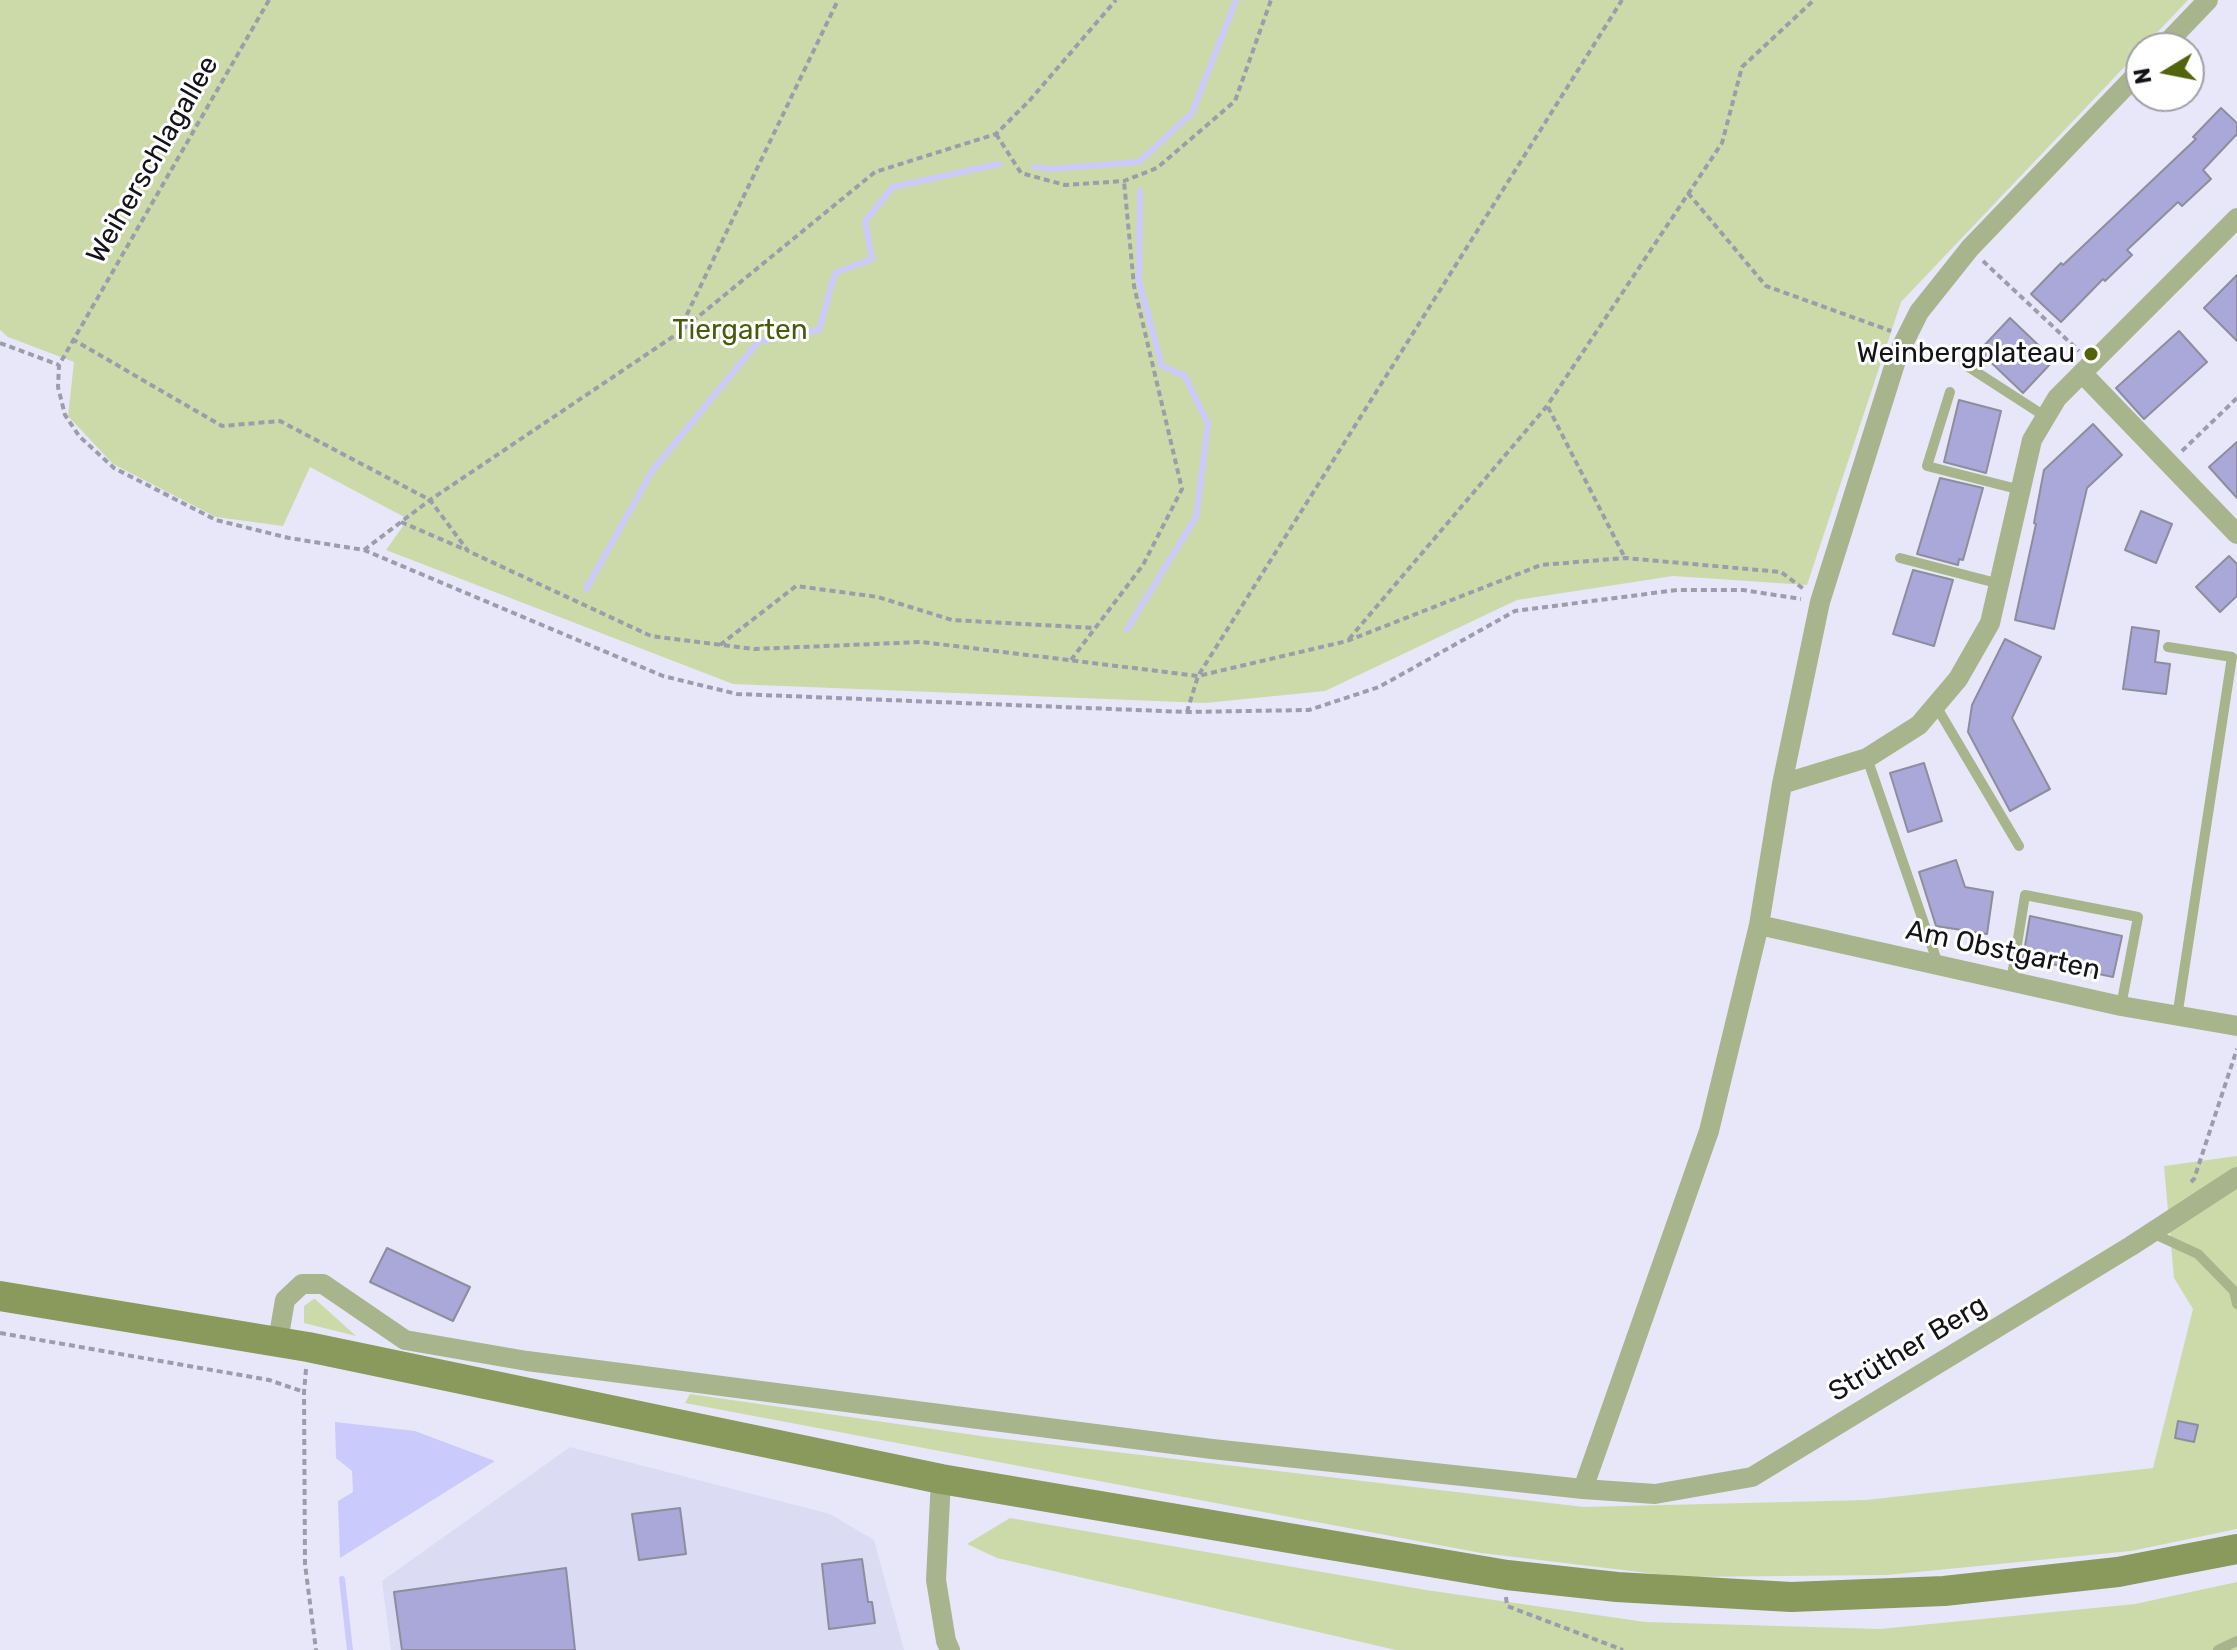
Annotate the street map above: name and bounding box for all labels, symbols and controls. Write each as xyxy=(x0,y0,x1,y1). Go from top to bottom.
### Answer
north arrow xyxy=(2125,32,2205,112)
street label: Weiherschlagallee xyxy=(80,50,226,270)
text: N xyxy=(2128,66,2158,86)
park label: Tiergarten xyxy=(672,314,808,348)
place label: Weinbergplateau xyxy=(1857,337,2075,371)
marker: Weinbergplateau xyxy=(2082,345,2100,363)
street label: Am Obstgarten xyxy=(1903,914,2103,988)
street label: Strüther Berg xyxy=(1823,1289,1993,1409)

